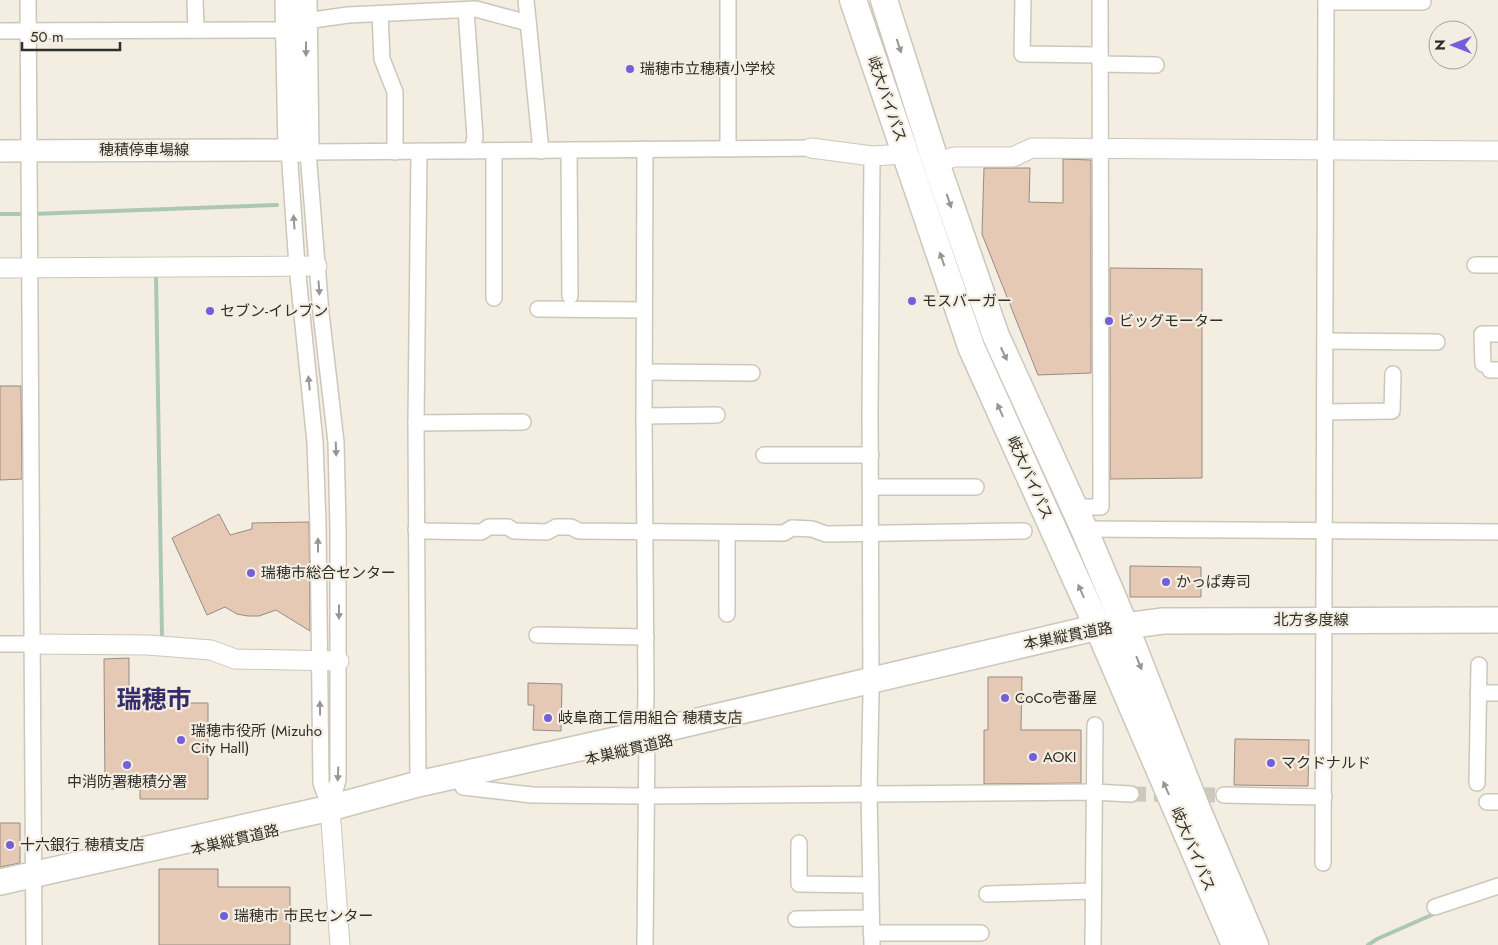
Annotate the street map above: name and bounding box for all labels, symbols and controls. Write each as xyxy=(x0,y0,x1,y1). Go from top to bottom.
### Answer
scale bar xyxy=(22,20,120,52)
north arrow xyxy=(1428,20,1478,70)
text: 50 m xyxy=(30,26,64,48)
one-way arrow xyxy=(895,39,903,54)
text: N xyxy=(1430,39,1450,51)
one-way arrow xyxy=(302,41,310,57)
street label: 岐大バイパス xyxy=(862,53,912,145)
place label: 瑞穂市立穂積小学校 xyxy=(640,58,775,80)
marker: 瑞穂市立穂積小学校 xyxy=(624,63,636,75)
street label: 穂積停車場線 xyxy=(99,139,189,161)
one-way arrow xyxy=(945,194,953,209)
one-way arrow xyxy=(289,213,297,229)
one-way arrow xyxy=(938,251,946,266)
one-way arrow xyxy=(315,280,323,296)
place label: モスバーガー xyxy=(922,290,1012,312)
marker: モスバーガー xyxy=(906,295,918,307)
place label: セブン-イレブン xyxy=(220,300,328,322)
marker: セブン-イレブン xyxy=(204,305,216,317)
place label: ビッグモーター xyxy=(1119,310,1224,332)
marker: ビッグモーター xyxy=(1103,315,1115,327)
one-way arrow xyxy=(1000,347,1008,361)
one-way arrow xyxy=(305,375,313,391)
one-way arrow xyxy=(996,403,1004,417)
street label: 岐大バイパス xyxy=(1002,433,1058,523)
one-way arrow xyxy=(333,441,341,457)
one-way arrow xyxy=(314,537,322,553)
place label: 瑞穂市総合センター xyxy=(261,562,396,584)
marker: 瑞穂市総合センター xyxy=(245,567,257,579)
place label: かっぱ寿司 xyxy=(1176,571,1251,593)
marker: かっぱ寿司 xyxy=(1160,576,1172,588)
one-way arrow xyxy=(1077,584,1085,598)
one-way arrow xyxy=(335,604,343,620)
street label: 北方多度線 xyxy=(1273,609,1349,631)
street label: 本巣縦貫道路 xyxy=(1022,617,1114,655)
one-way arrow xyxy=(1136,656,1144,670)
district label: 瑞穂市 xyxy=(116,681,192,717)
place label: CoCo壱番屋 xyxy=(1015,687,1097,709)
marker: CoCo壱番屋 xyxy=(999,692,1011,704)
one-way arrow xyxy=(316,700,324,716)
place label: 岐阜商工信用組合 穂積支店 xyxy=(558,707,743,729)
marker: 岐阜商工信用組合 穂積支店 xyxy=(542,712,554,724)
place label: 瑞穂市役所 (Mizuho City Hall) xyxy=(191,720,322,759)
street label: 本巣縦貫道路 xyxy=(583,729,675,771)
marker: 瑞穂市役所 (Mizuho City Hall) xyxy=(175,734,187,746)
place label: AOKI xyxy=(1043,746,1076,768)
marker: AOKI xyxy=(1027,751,1039,763)
place label: マクドナルド xyxy=(1281,752,1371,774)
marker: マクドナルド xyxy=(1265,757,1277,769)
marker: 中消防署穂積分署 xyxy=(121,759,133,771)
one-way arrow xyxy=(334,766,342,782)
place label: 中消防署穂積分署 xyxy=(67,771,187,793)
one-way arrow xyxy=(1162,781,1170,795)
street label: 岐大バイパス xyxy=(1165,803,1221,895)
street label: 本巣縦貫道路 xyxy=(189,819,281,861)
place label: 十六銀行 穂積支店 xyxy=(20,834,145,856)
marker: 十六銀行 穂積支店 xyxy=(4,839,16,851)
place label: 瑞穂市 市民センター xyxy=(234,905,374,927)
marker: 瑞穂市 市民センター xyxy=(218,910,230,922)

